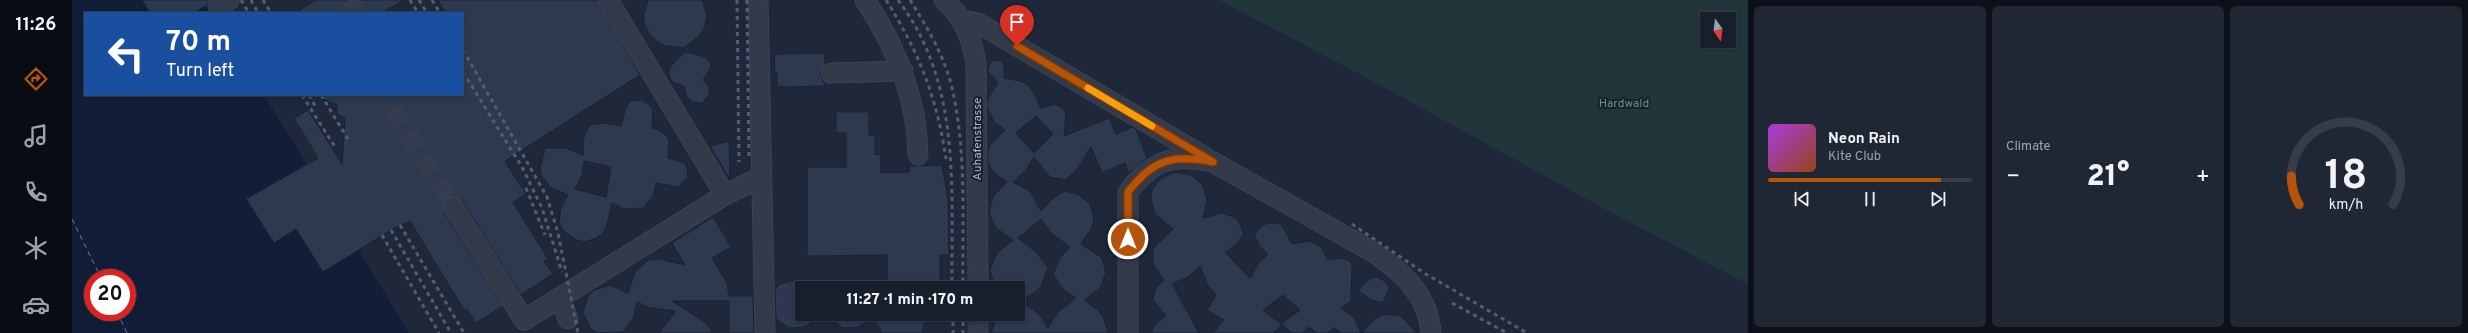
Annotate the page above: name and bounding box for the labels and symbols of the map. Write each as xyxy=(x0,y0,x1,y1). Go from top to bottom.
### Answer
pin xyxy=(1000,5,1034,46)
north arrow xyxy=(1700,12,1736,48)
park label: Hardwald xyxy=(1599,96,1649,112)
street label: Auhafenstrasse xyxy=(970,98,986,180)
position arrow xyxy=(1107,218,1149,260)
speed limit sign: 20 xyxy=(84,269,136,321)

